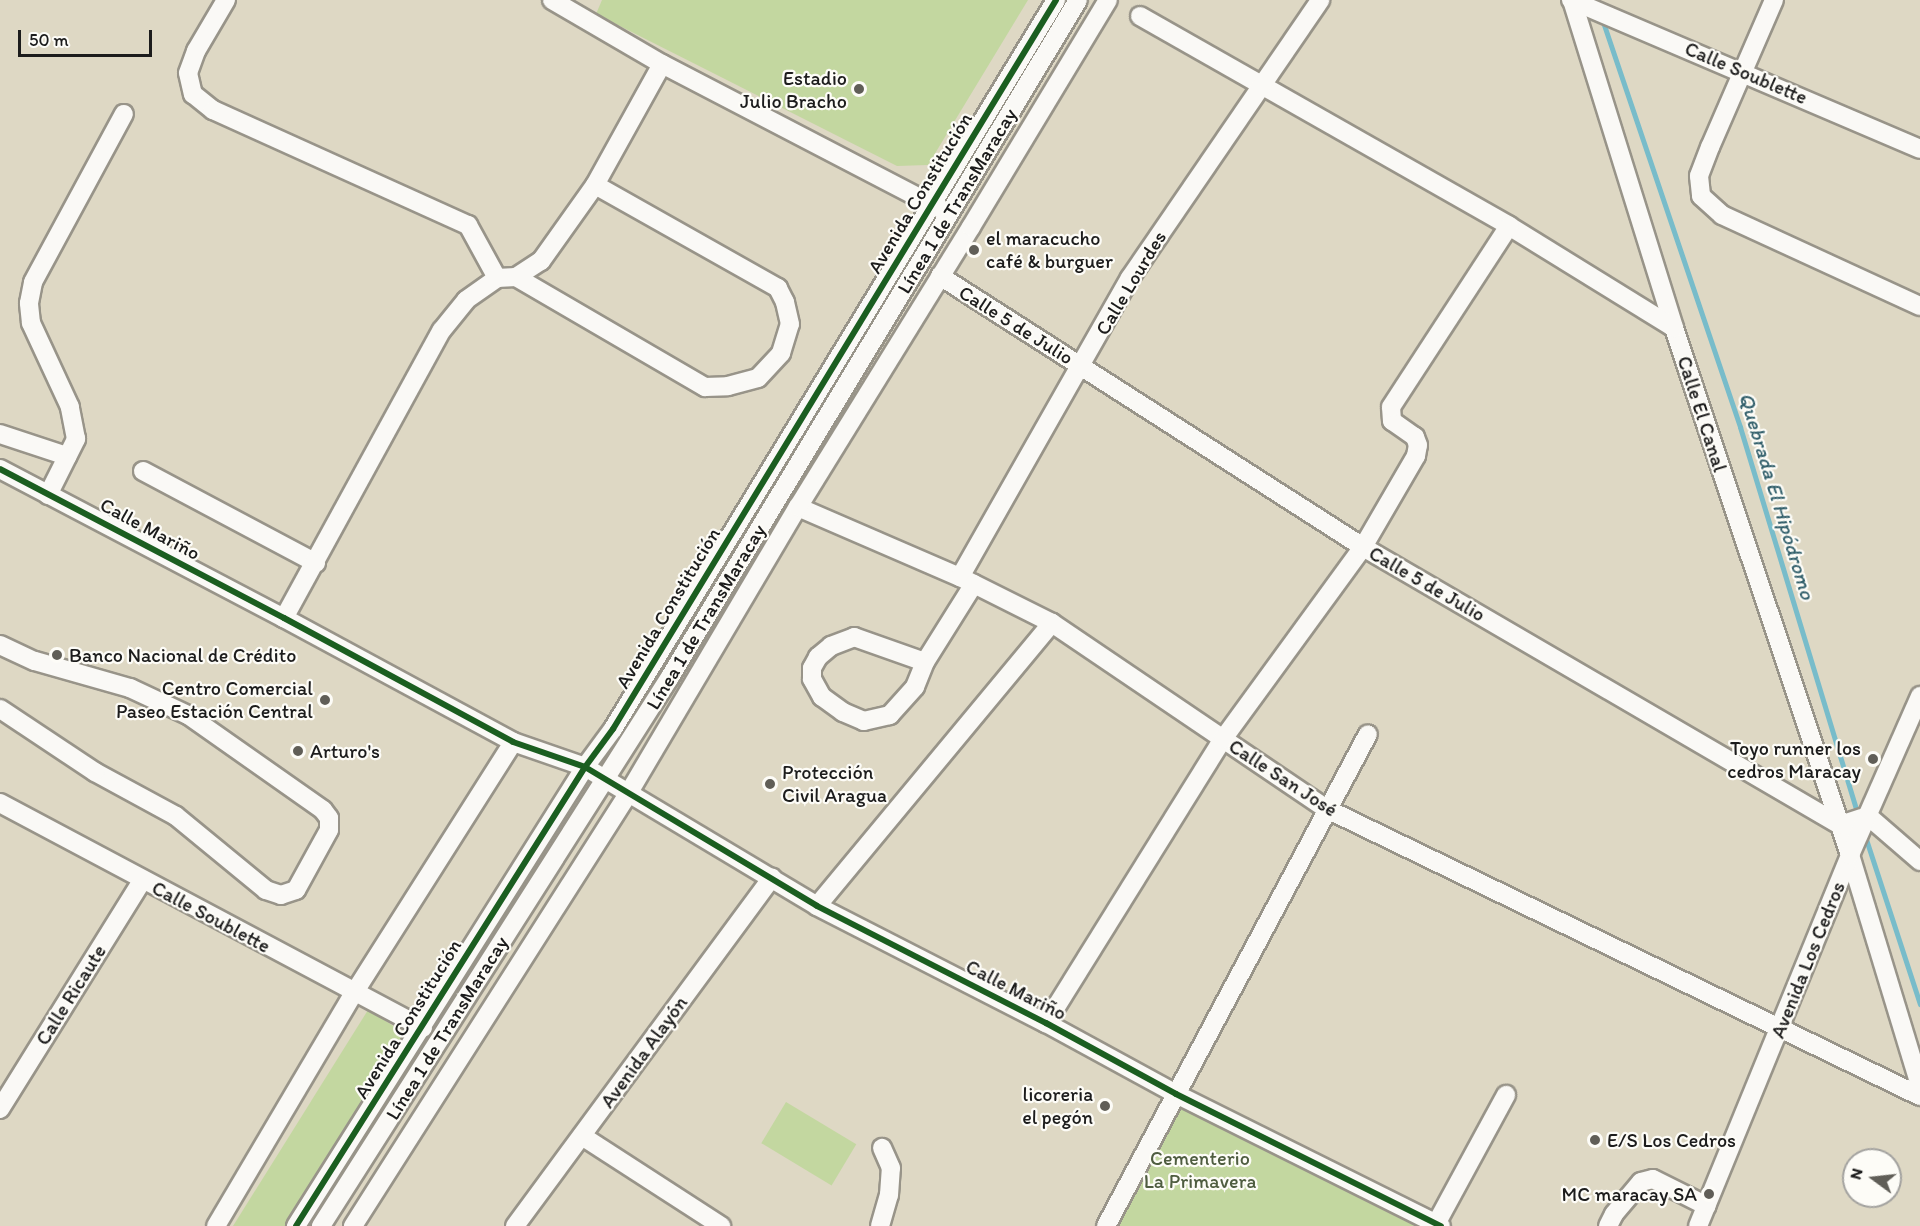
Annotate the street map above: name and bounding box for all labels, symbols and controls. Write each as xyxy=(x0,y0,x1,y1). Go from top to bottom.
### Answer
scale bar xyxy=(21,18,154,56)
text: 50 m xyxy=(29,29,69,51)
street label: Calle Soublette xyxy=(1681,36,1811,110)
place label: Estadio Julio Bracho xyxy=(740,66,847,113)
marker: Estadio Julio Bracho xyxy=(852,82,866,96)
street label: Línea 1 de TransMaracay xyxy=(893,105,1021,297)
street label: Avenida Constitución xyxy=(863,108,977,278)
place label: el maracucho café & burguer xyxy=(986,226,1113,273)
street label: Calle Lourdes xyxy=(1091,227,1171,339)
marker: el maracucho café & burguer xyxy=(967,243,981,257)
street label: Calle 5 de Julio xyxy=(954,280,1078,370)
street label: Calle El Canal xyxy=(1672,353,1732,475)
water label: Quebrada El Hipódromo xyxy=(1733,389,1821,603)
street label: Calle Mariño xyxy=(96,493,204,565)
street label: Línea 1 de TransMaracay xyxy=(642,521,770,713)
street label: Avenida Constitución xyxy=(611,523,725,693)
street label: Calle 5 de Julio xyxy=(1365,541,1489,627)
place label: Banco Nacional de Crédito xyxy=(69,643,296,667)
marker: Banco Nacional de Crédito xyxy=(50,648,64,662)
place label: Centro Comercial Paseo Estación Central xyxy=(116,676,313,723)
marker: Centro Comercial Paseo Estación Central xyxy=(318,693,332,707)
street label: Calle San José xyxy=(1224,734,1342,822)
place label: Toyo runner los cedros Maracay xyxy=(1727,736,1861,783)
place label: Arturo's xyxy=(310,739,380,763)
marker: Arturo's xyxy=(291,744,305,758)
marker: Toyo runner los cedros Maracay xyxy=(1866,752,1880,766)
place label: Protección Civil Aragua xyxy=(782,760,887,807)
marker: Protección Civil Aragua xyxy=(763,777,777,791)
street label: Calle Soublette xyxy=(148,876,274,958)
street label: Avenida Los Cedros xyxy=(1766,878,1850,1042)
street label: Línea 1 de TransMaracay xyxy=(381,932,513,1124)
street label: Avenida Constitución xyxy=(349,935,467,1103)
street label: Calle Ricaute xyxy=(31,941,111,1049)
street label: Calle Mariño xyxy=(962,955,1070,1025)
street label: Avenida Alayón xyxy=(595,991,693,1113)
place label: licoreria el pegón xyxy=(1021,1082,1093,1129)
marker: licoreria el pegón xyxy=(1098,1099,1112,1113)
place label: E/S Los Cedros xyxy=(1607,1128,1736,1152)
marker: E/S Los Cedros xyxy=(1588,1133,1602,1147)
park label: Cementerio La Primavera xyxy=(1144,1146,1256,1193)
north arrow xyxy=(1842,1148,1902,1208)
text: N xyxy=(1845,1166,1867,1181)
place label: MC maracay SA xyxy=(1562,1182,1697,1206)
marker: MC maracay SA xyxy=(1702,1187,1716,1201)

